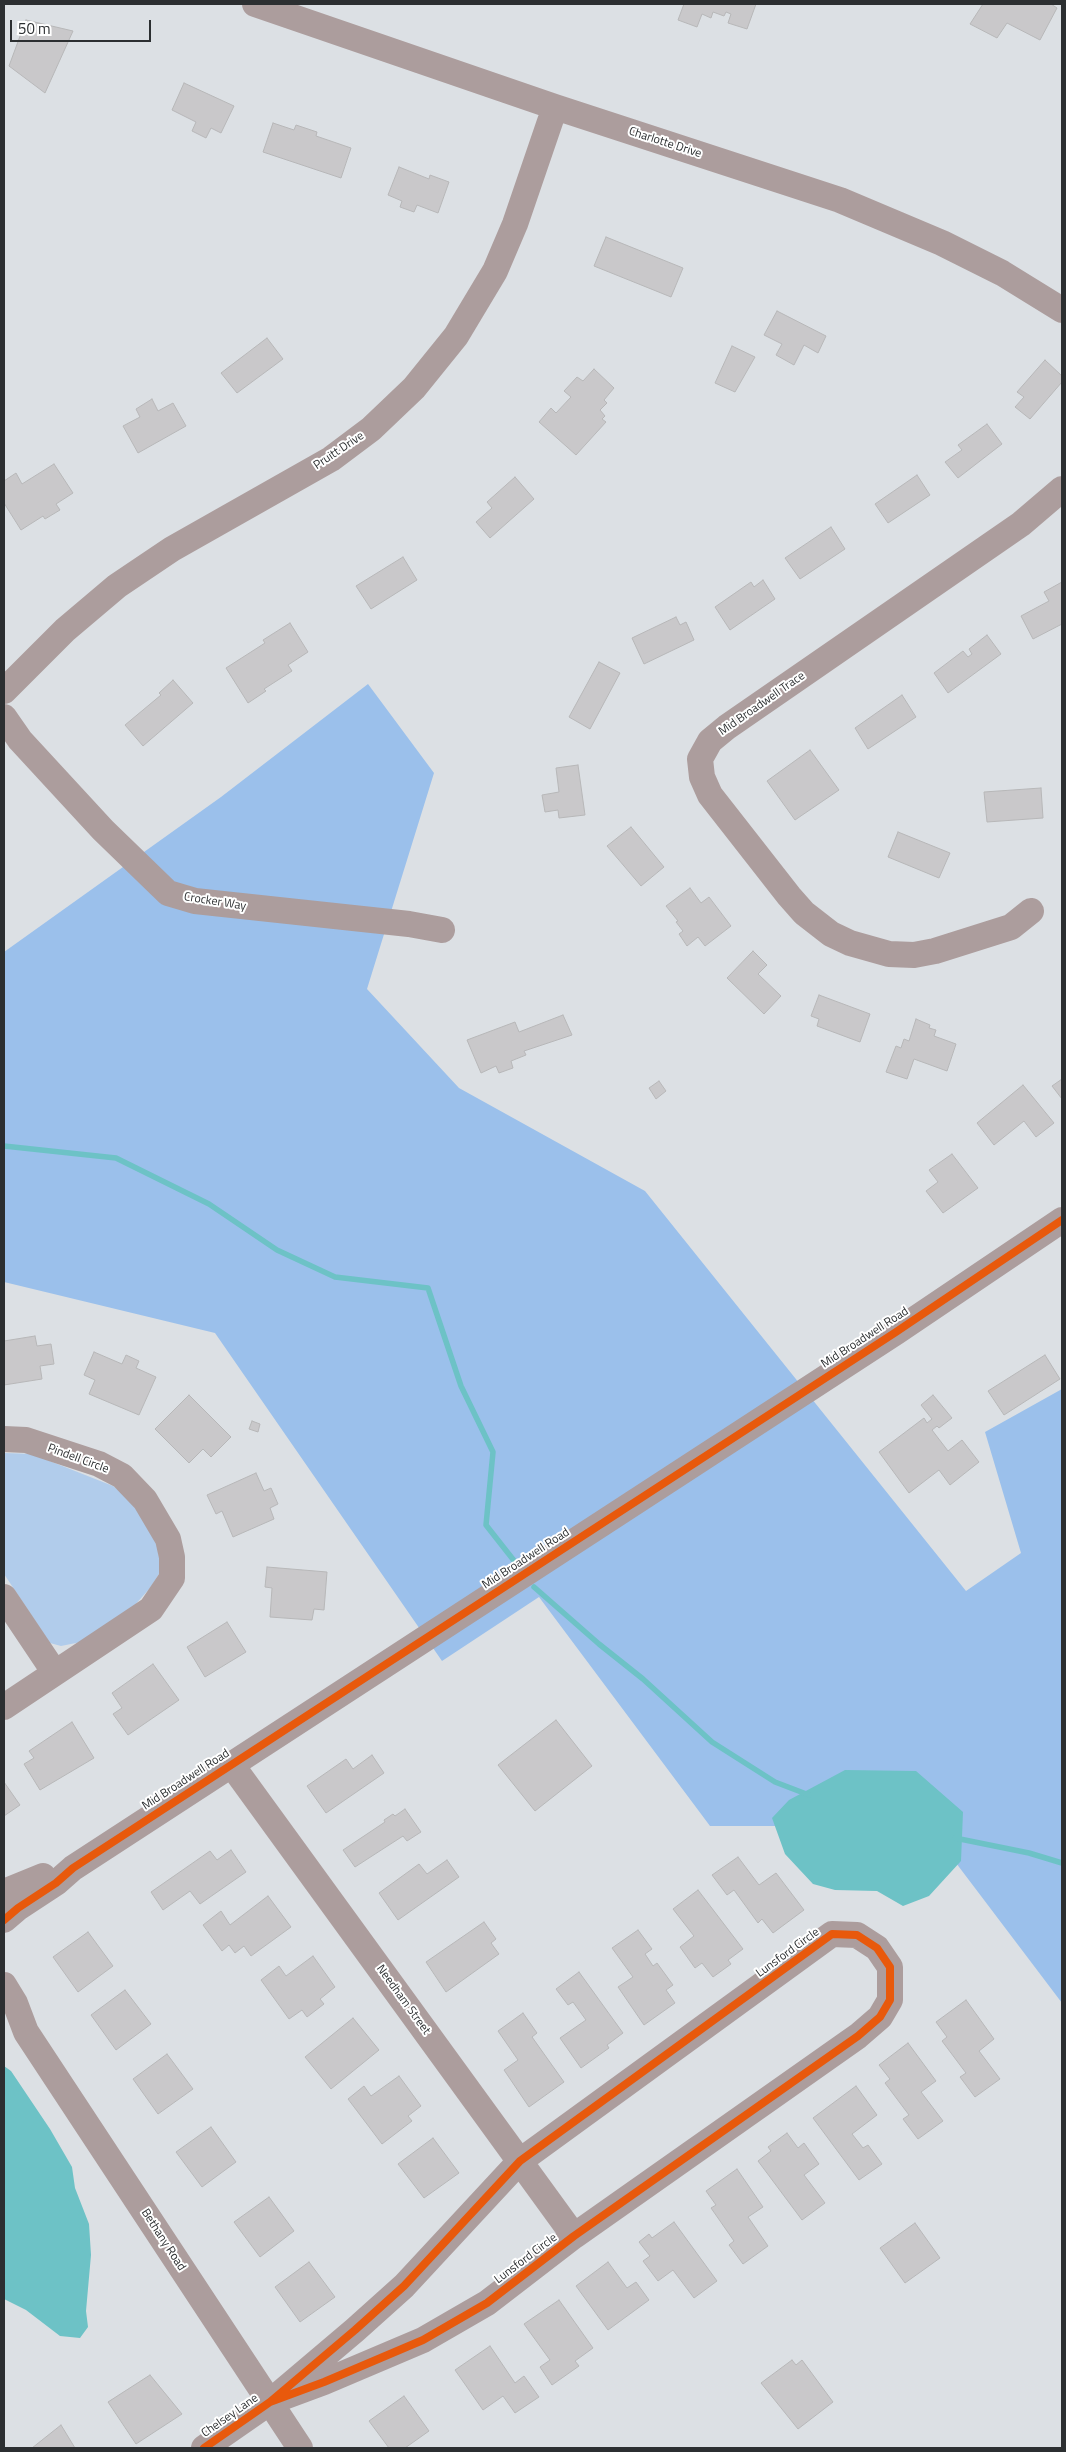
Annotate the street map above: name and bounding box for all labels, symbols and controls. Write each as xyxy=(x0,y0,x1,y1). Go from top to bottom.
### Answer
scale bar xyxy=(12,10,154,42)
text: 50 m xyxy=(18,17,51,40)
street label: Charlotte Drive xyxy=(627,124,703,162)
street label: Pruitt Drive xyxy=(311,429,367,473)
street label: Mid Broadwell Trace xyxy=(716,669,808,739)
street label: Crocker Way xyxy=(183,890,247,914)
street label: Mid Broadwell Road xyxy=(819,1304,911,1372)
street label: Pindell Circle xyxy=(45,1441,111,1477)
street label: Mid Broadwell Road xyxy=(480,1525,572,1593)
street label: Mid Broadwell Road xyxy=(140,1746,232,1814)
street label: Lunsford Circle xyxy=(754,1925,822,1981)
street label: Needham Street xyxy=(373,1962,433,2038)
street label: Bethany Road xyxy=(138,2206,188,2274)
street label: Lunsford Circle xyxy=(492,2231,560,2287)
street label: Chelsey Lane xyxy=(199,2391,261,2441)

